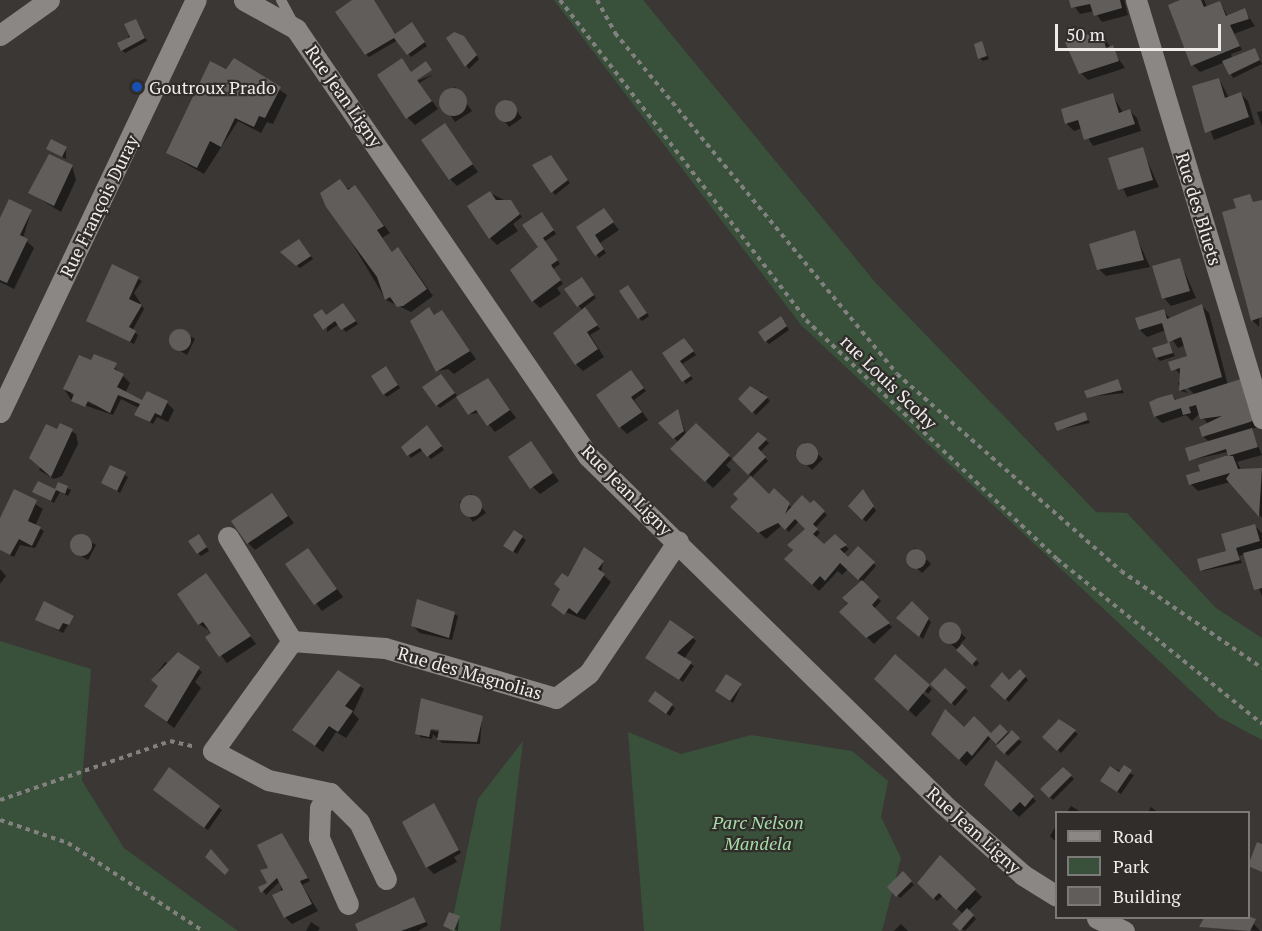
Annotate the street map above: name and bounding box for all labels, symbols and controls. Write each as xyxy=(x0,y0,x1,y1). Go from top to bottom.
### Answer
scale bar xyxy=(1058,12,1224,50)
text: 50 m xyxy=(1066,22,1105,46)
street label: Rue Jean Ligny xyxy=(301,41,387,151)
place label: Goutroux Prado xyxy=(149,76,276,98)
marker: Goutroux Prado xyxy=(130,80,144,94)
street label: Rue François Duray xyxy=(55,131,143,281)
street label: Rue des Bluets xyxy=(1172,150,1226,268)
street label: rue Louis Scohy xyxy=(836,331,942,433)
street label: Rue Jean Ligny xyxy=(577,440,677,540)
street label: Rue des Magnolias xyxy=(395,642,545,704)
street label: Rue Jean Ligny xyxy=(923,782,1025,878)
legend xyxy=(1055,811,1250,919)
park label: Parc Nelson Mandela xyxy=(712,812,804,854)
text: Road xyxy=(1113,824,1153,848)
text: Park xyxy=(1113,854,1149,878)
text: Building xyxy=(1113,884,1181,908)

